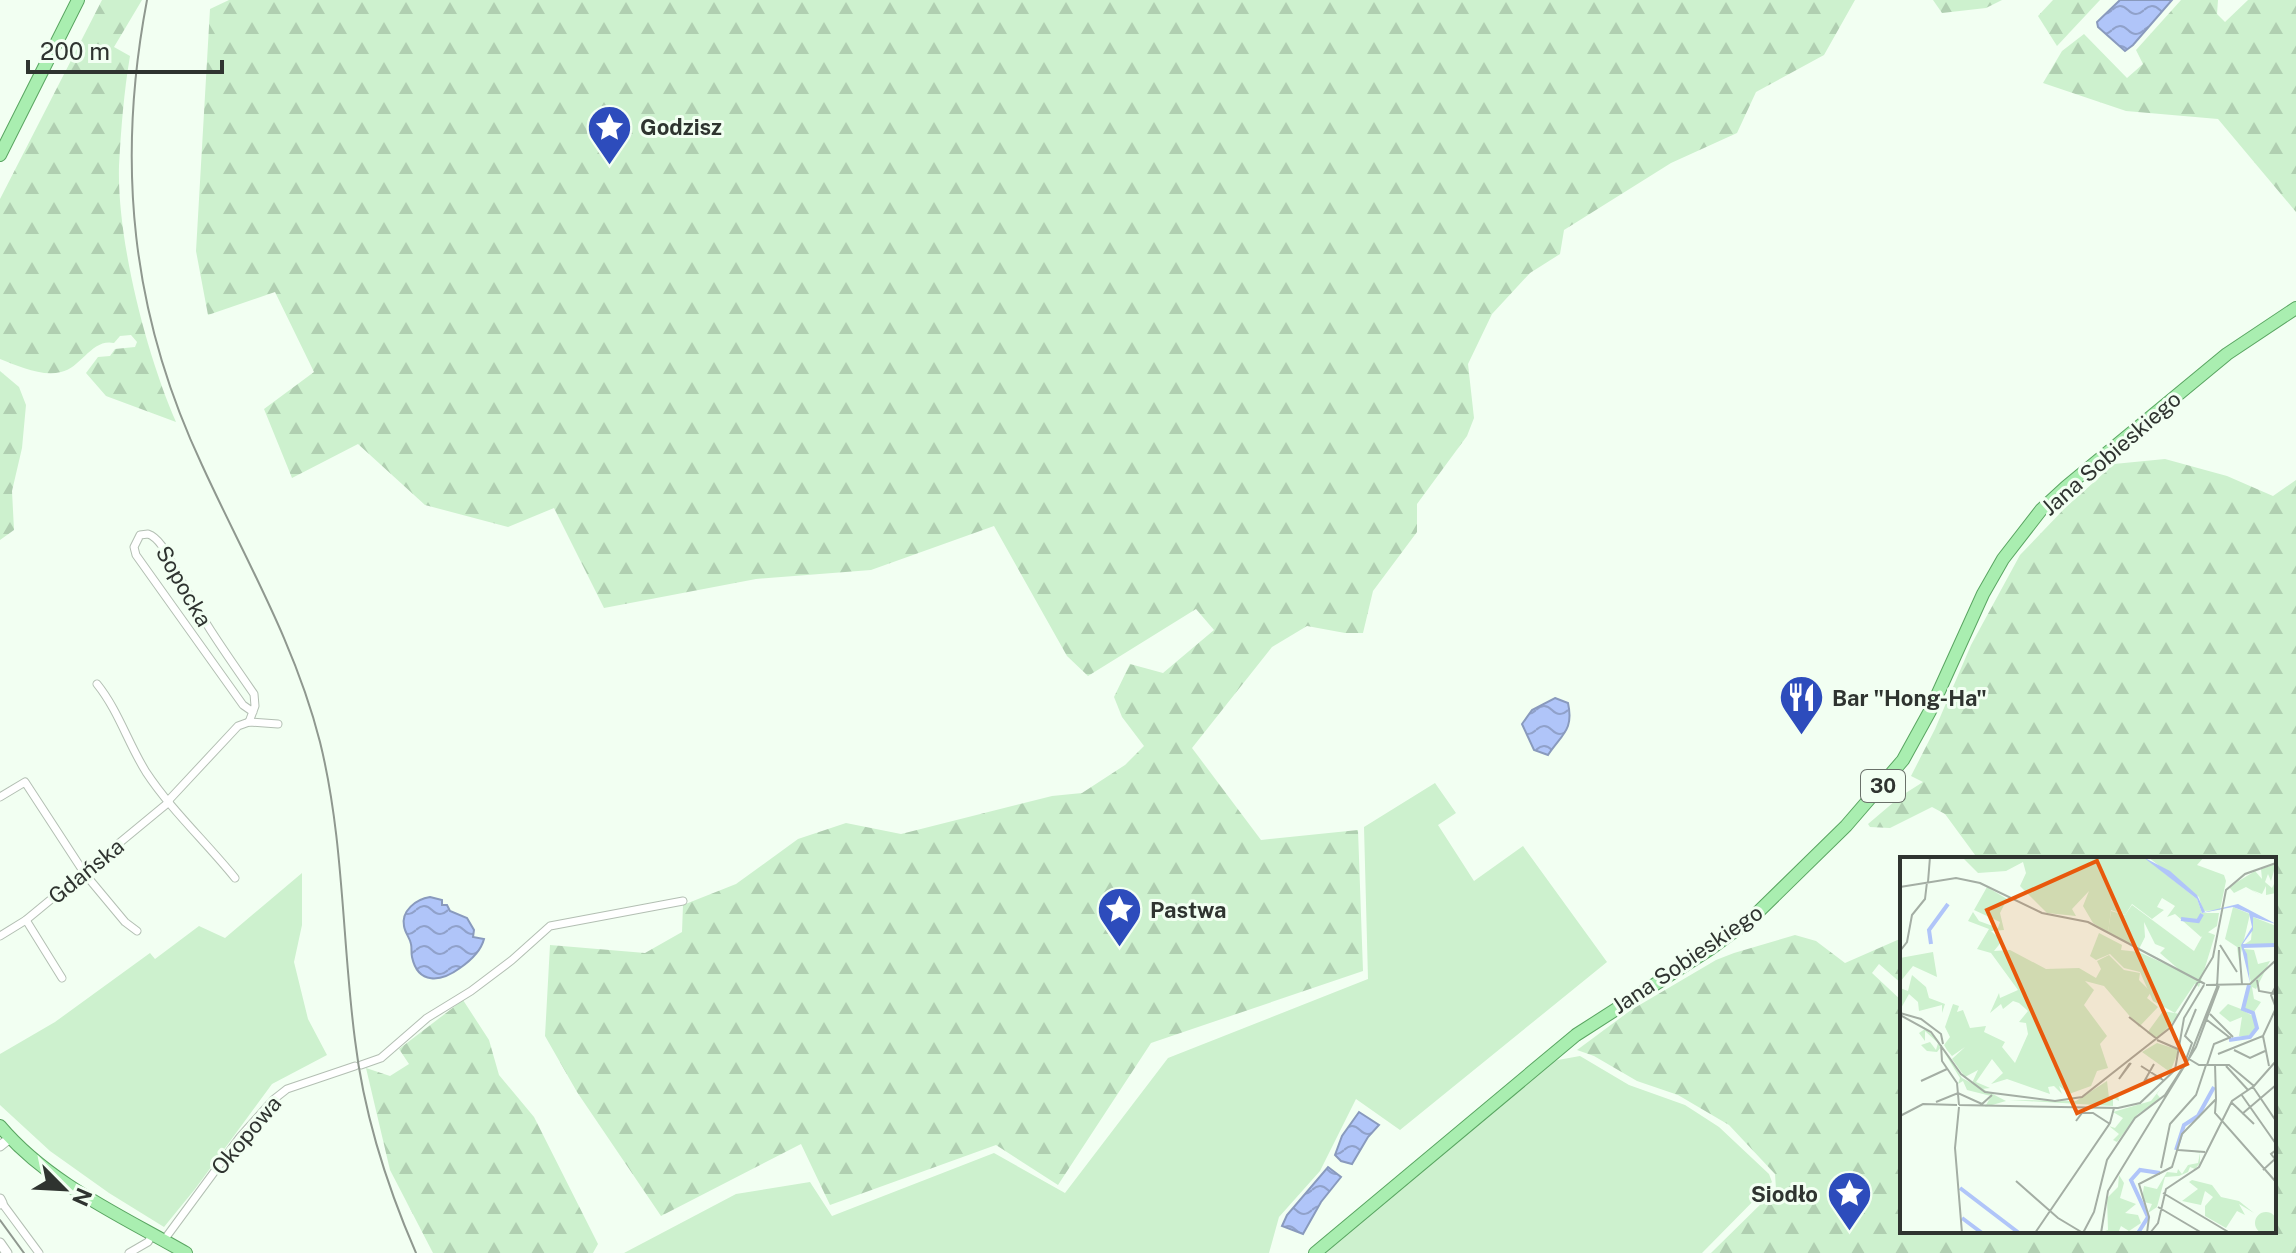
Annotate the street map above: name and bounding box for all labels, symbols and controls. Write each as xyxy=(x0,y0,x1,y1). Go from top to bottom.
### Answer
scale bar xyxy=(28,24,222,74)
text: 200 m xyxy=(40,37,110,65)
place icon: Godzisz xyxy=(585,103,633,166)
place label: Godzisz xyxy=(640,114,722,140)
street label: Jana Sobieskiego xyxy=(2036,385,2186,521)
street label: Sopocka xyxy=(151,541,217,631)
restaurant icon: Bar "Hong-Ha" xyxy=(1777,674,1825,737)
place label: Bar "Hong-Ha" xyxy=(1832,685,1987,711)
road number: 30 xyxy=(1861,770,1905,802)
street label: Gdańska xyxy=(43,833,129,909)
inset map xyxy=(1900,857,2276,1233)
place icon: Pastwa xyxy=(1095,886,1143,949)
place label: Pastwa xyxy=(1150,897,1227,923)
street label: Jana Sobieskiego xyxy=(1607,899,1767,1019)
street label: Okopowa xyxy=(206,1090,286,1180)
north arrow xyxy=(24,1149,104,1229)
place icon: Siodło xyxy=(1825,1170,1873,1233)
place label: Siodło xyxy=(1751,1181,1818,1207)
text: N xyxy=(67,1184,98,1210)

